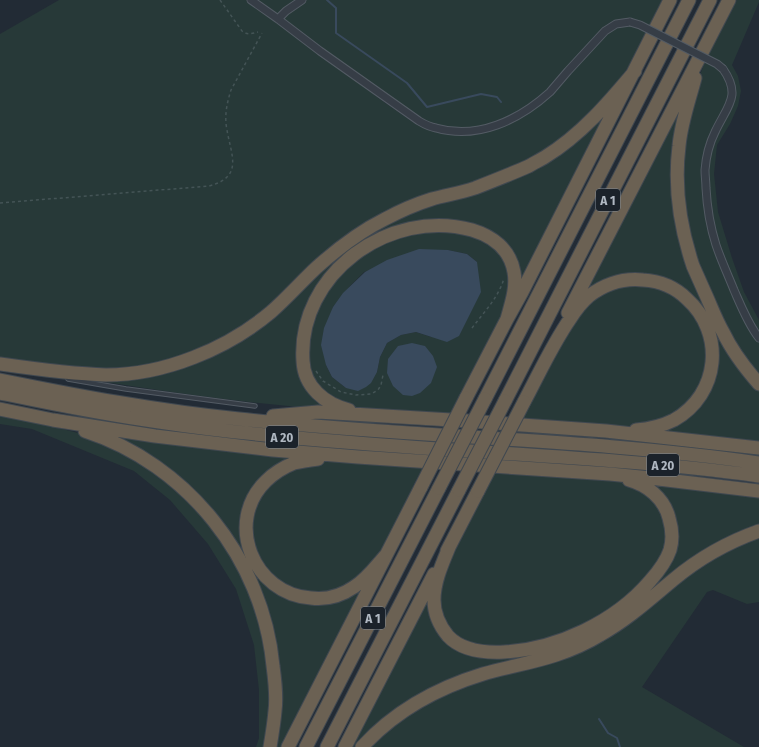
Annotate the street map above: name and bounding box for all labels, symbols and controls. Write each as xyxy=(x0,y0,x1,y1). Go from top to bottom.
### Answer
road number: A 1 xyxy=(596,189,620,211)
road number: A 20 xyxy=(266,426,298,448)
road number: A 20 xyxy=(647,454,679,476)
road number: A 1 xyxy=(361,607,385,629)

